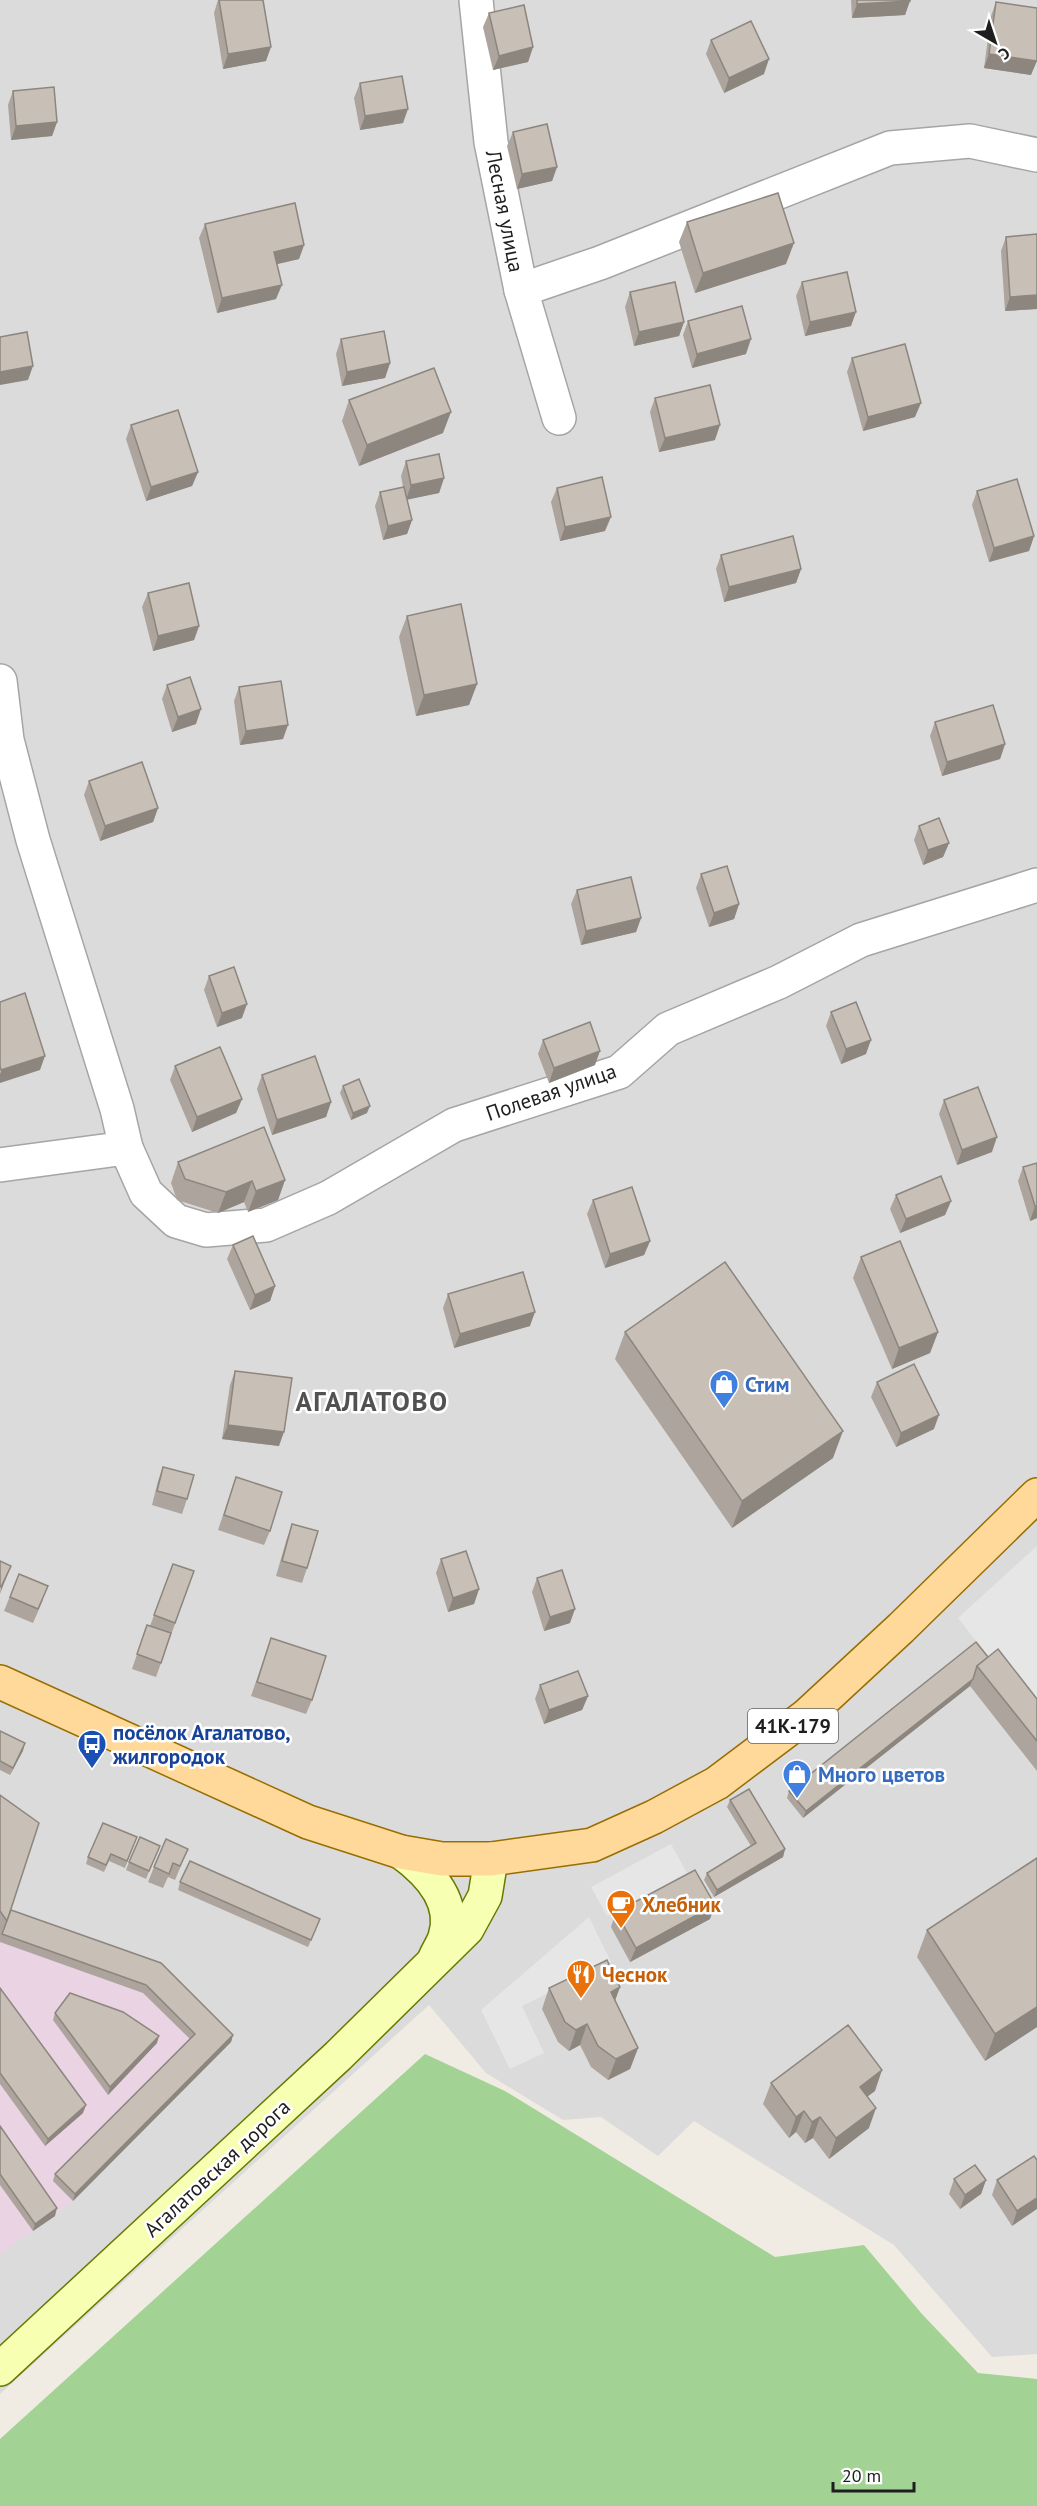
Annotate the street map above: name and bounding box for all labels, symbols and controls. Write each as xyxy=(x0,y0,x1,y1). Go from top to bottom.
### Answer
north arrow xyxy=(965,12,1025,72)
text: С xyxy=(995,43,1014,64)
street label: Лесная улица xyxy=(480,147,530,274)
street label: Полевая улица xyxy=(482,1057,620,1127)
shop icon: Стим xyxy=(708,1368,740,1410)
place label: Стим xyxy=(745,1371,789,1398)
district label: АГАЛАТОВО xyxy=(295,1384,449,1418)
road number: 41К-179 xyxy=(748,1709,838,1743)
place label: посёлок Агалатово, жилгородок xyxy=(112,1719,291,1770)
bus stop icon: посёлок Агалатово, жилгородок xyxy=(76,1728,108,1770)
shop icon: Много цветов xyxy=(781,1758,813,1800)
place label: Много цветов xyxy=(818,1761,945,1788)
cafe icon: Хлебник xyxy=(605,1888,637,1930)
place label: Хлебник xyxy=(642,1891,722,1918)
restaurant icon: Чеснок xyxy=(565,1958,597,2000)
place label: Чеснок xyxy=(602,1961,668,1988)
street label: Агалатовская дорога xyxy=(138,2093,296,2243)
scale bar xyxy=(833,2455,914,2493)
text: 20 m xyxy=(842,2464,881,2487)

